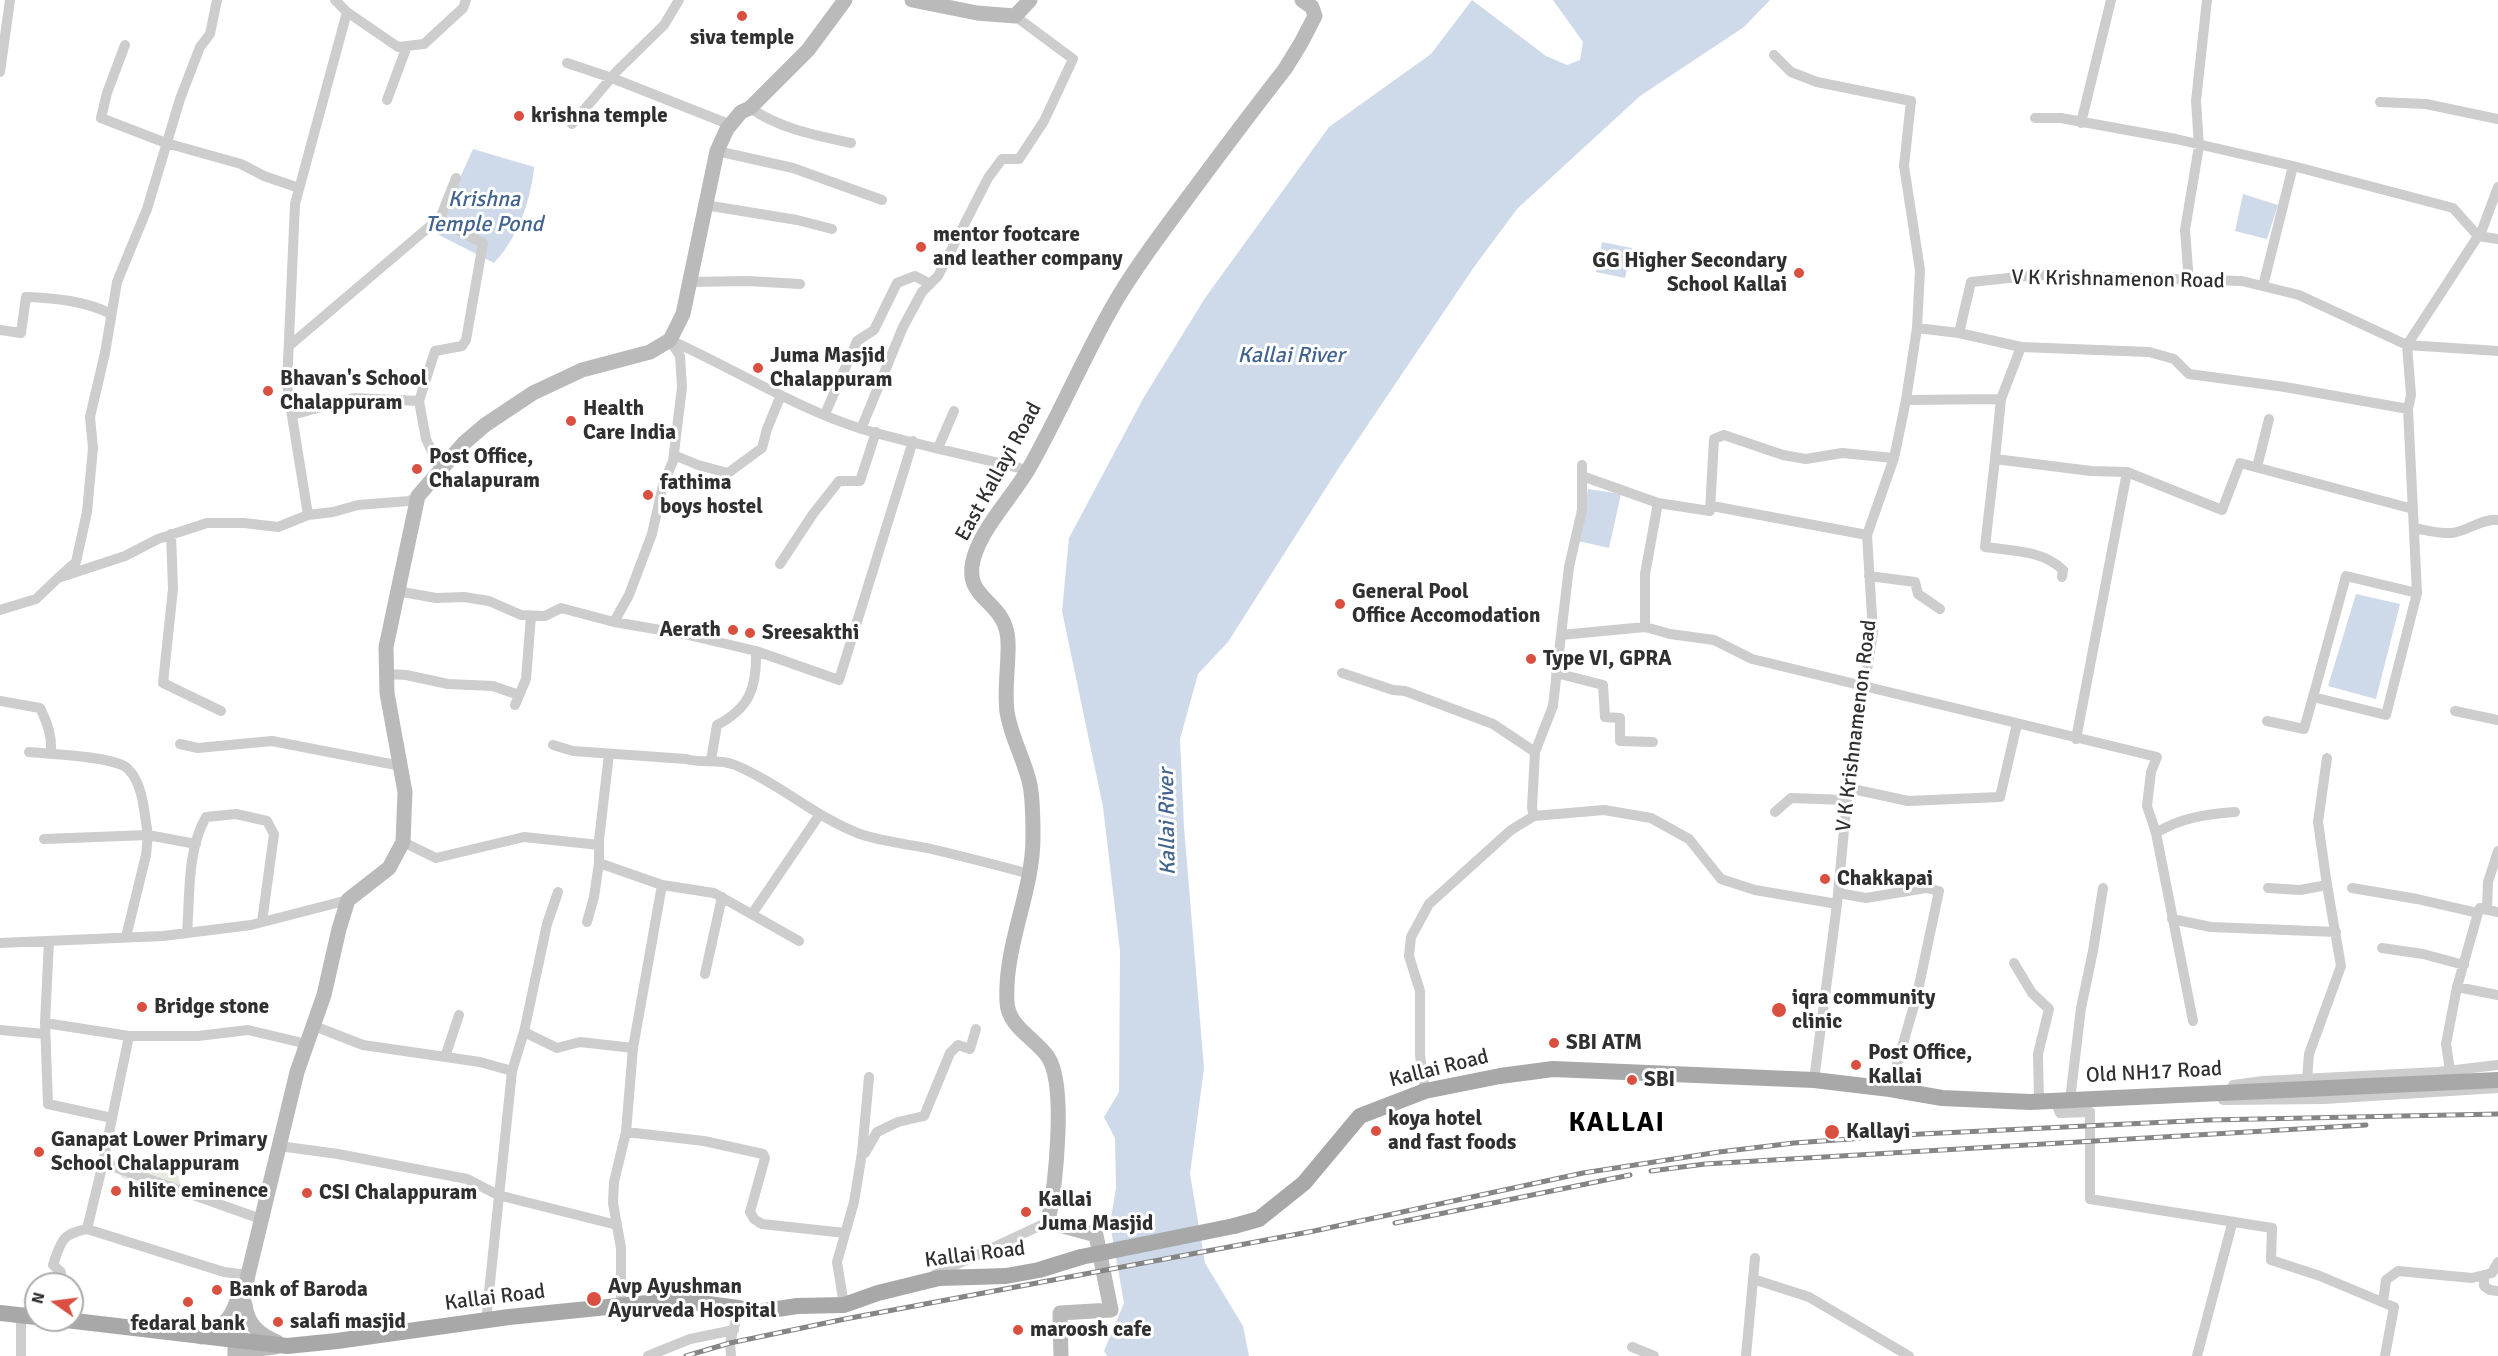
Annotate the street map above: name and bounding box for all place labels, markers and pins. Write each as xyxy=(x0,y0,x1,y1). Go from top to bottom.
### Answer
marker: siva temple xyxy=(735,9,749,23)
place label: siva temple xyxy=(690,25,794,51)
place label: krishna temple xyxy=(531,103,668,129)
marker: krishna temple xyxy=(512,109,526,123)
place label: mentor footcare and leather company xyxy=(933,222,1123,272)
marker: mentor footcare and leather company xyxy=(914,240,928,254)
place label: GG Higher Secondary School Kallai xyxy=(1592,248,1787,298)
marker: GG Higher Secondary School Kallai xyxy=(1792,266,1806,280)
place label: Juma Masjid Chalappuram xyxy=(770,343,892,393)
marker: Juma Masjid Chalappuram xyxy=(751,361,765,375)
place label: Bhavan's School Chalappuram xyxy=(280,366,427,416)
marker: Bhavan's School Chalappuram xyxy=(261,384,275,398)
place label: Health Care India xyxy=(583,396,676,446)
marker: Health Care India xyxy=(564,414,578,428)
place label: Post Office, Chalapuram xyxy=(429,444,540,494)
marker: Post Office, Chalapuram xyxy=(410,462,424,476)
place label: fathima boys hostel xyxy=(660,470,763,520)
marker: fathima boys hostel xyxy=(641,488,655,502)
place label: General Pool Office Accomodation xyxy=(1352,579,1540,629)
marker: General Pool Office Accomodation xyxy=(1333,597,1347,611)
place label: Aerath xyxy=(659,617,721,643)
place label: Sreesakthi xyxy=(762,620,859,646)
marker: Aerath xyxy=(726,623,740,637)
marker: Sreesakthi xyxy=(743,626,757,640)
place label: Type VI, GPRA xyxy=(1543,646,1672,672)
marker: Type VI, GPRA xyxy=(1524,652,1538,666)
place label: Chakkapai xyxy=(1837,866,1933,892)
marker: Chakkapai xyxy=(1818,872,1832,886)
place label: iqra community clinic xyxy=(1792,985,1936,1035)
place label: Bridge stone xyxy=(154,994,269,1020)
marker: Bridge stone xyxy=(135,1000,149,1014)
marker: iqra community clinic xyxy=(1770,1001,1788,1019)
place label: SBI ATM xyxy=(1566,1030,1642,1056)
marker: SBI ATM xyxy=(1547,1036,1561,1050)
place label: Post Office, Kallai xyxy=(1868,1040,1972,1090)
marker: Post Office, Kallai xyxy=(1849,1058,1863,1072)
place label: SBI xyxy=(1644,1067,1675,1093)
marker: SBI xyxy=(1625,1073,1639,1087)
place label: koya hotel and fast foods xyxy=(1388,1106,1516,1156)
place label: Kallayi xyxy=(1846,1119,1910,1145)
marker: Kallayi xyxy=(1823,1123,1841,1141)
marker: koya hotel and fast foods xyxy=(1369,1124,1383,1138)
place label: Ganapat Lower Primary School Chalappuram xyxy=(51,1127,267,1177)
marker: Ganapat Lower Primary School Chalappuram xyxy=(32,1145,46,1159)
place label: hilite eminence xyxy=(128,1178,268,1204)
place label: CSI Chalappuram xyxy=(319,1180,477,1206)
marker: hilite eminence xyxy=(109,1184,123,1198)
marker: CSI Chalappuram xyxy=(300,1186,314,1200)
place label: Kallai Juma Masjid xyxy=(1038,1187,1153,1237)
marker: Kallai Juma Masjid xyxy=(1019,1205,1033,1219)
place label: Avp Ayushman Ayurveda Hospital xyxy=(608,1274,777,1324)
place label: Bank of Baroda xyxy=(229,1277,368,1303)
marker: Bank of Baroda xyxy=(210,1283,224,1297)
marker: Avp Ayushman Ayurveda Hospital xyxy=(585,1290,603,1308)
marker: fedaral bank xyxy=(181,1295,195,1309)
place label: salafi masjid xyxy=(290,1309,406,1335)
place label: fedaral bank xyxy=(131,1311,245,1337)
marker: salafi masjid xyxy=(271,1315,285,1329)
place label: maroosh cafe xyxy=(1030,1317,1152,1343)
marker: maroosh cafe xyxy=(1011,1323,1025,1337)

